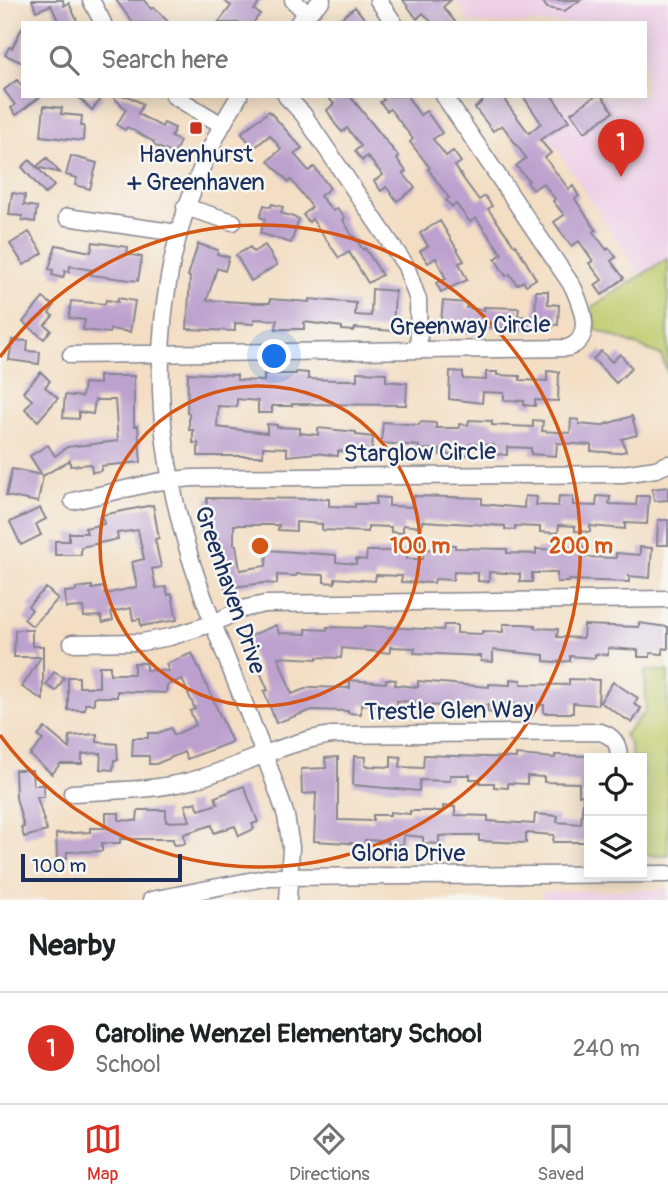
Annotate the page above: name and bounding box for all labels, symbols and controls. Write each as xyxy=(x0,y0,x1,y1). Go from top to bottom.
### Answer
search box xyxy=(21,21,647,98)
icon: search xyxy=(45,41,83,79)
text: Search here xyxy=(101,44,228,76)
pin: 1 xyxy=(598,119,644,177)
marker: Havenhurst + Greenhaven xyxy=(188,120,204,136)
place label: Havenhurst + Greenhaven xyxy=(126,140,265,197)
street label: Greenway Circle xyxy=(389,310,551,342)
your location xyxy=(257,339,291,373)
street label: Starglow Circle xyxy=(343,437,497,469)
street label: Greenhaven Drive xyxy=(188,502,272,678)
text: 100 m xyxy=(390,533,450,560)
text: 200 m xyxy=(549,533,613,560)
centre of rings xyxy=(248,534,272,558)
street label: Trestle Glen Way xyxy=(364,695,534,727)
map controls xyxy=(584,753,647,879)
button: locate xyxy=(584,753,647,816)
button: layers xyxy=(584,816,647,879)
street label: Gloria Drive xyxy=(351,839,466,868)
scale bar xyxy=(21,851,182,883)
text: 100 m xyxy=(32,854,86,878)
text: Nearby xyxy=(28,927,115,964)
text: Caroline Wenzel Elementary School xyxy=(95,1018,482,1050)
text: 1 xyxy=(47,1034,56,1063)
text: 240 m xyxy=(573,1034,640,1063)
text: School xyxy=(95,1050,161,1079)
tab: Map xyxy=(84,1120,122,1186)
tab: Directions xyxy=(289,1120,370,1186)
tab: Saved xyxy=(537,1120,584,1186)

